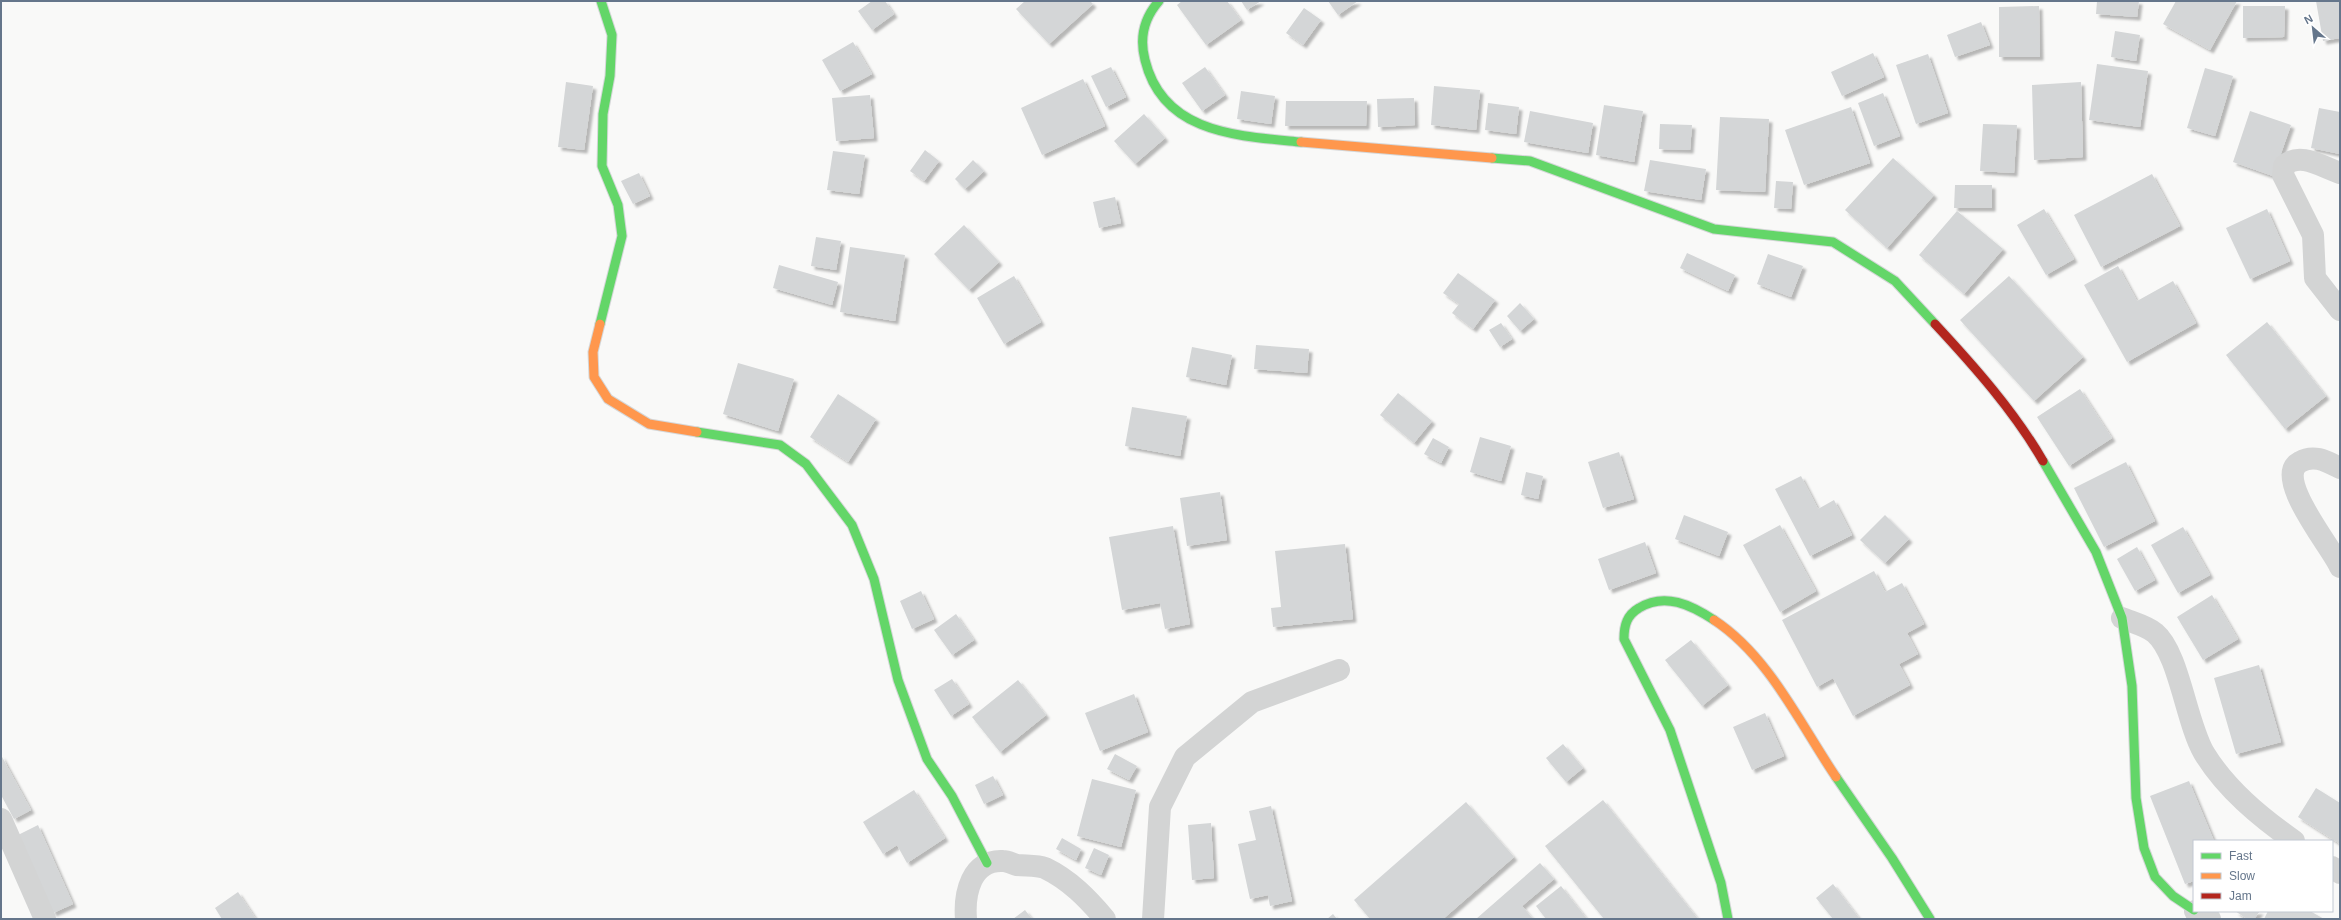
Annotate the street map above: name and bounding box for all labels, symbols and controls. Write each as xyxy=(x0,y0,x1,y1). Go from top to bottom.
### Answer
north arrow xyxy=(2293,8,2333,48)
text: N xyxy=(2302,12,2315,26)
legend xyxy=(2193,840,2333,912)
text: Fast xyxy=(2229,849,2253,863)
text: Slow xyxy=(2229,869,2255,883)
text: Jam xyxy=(2229,889,2252,903)

